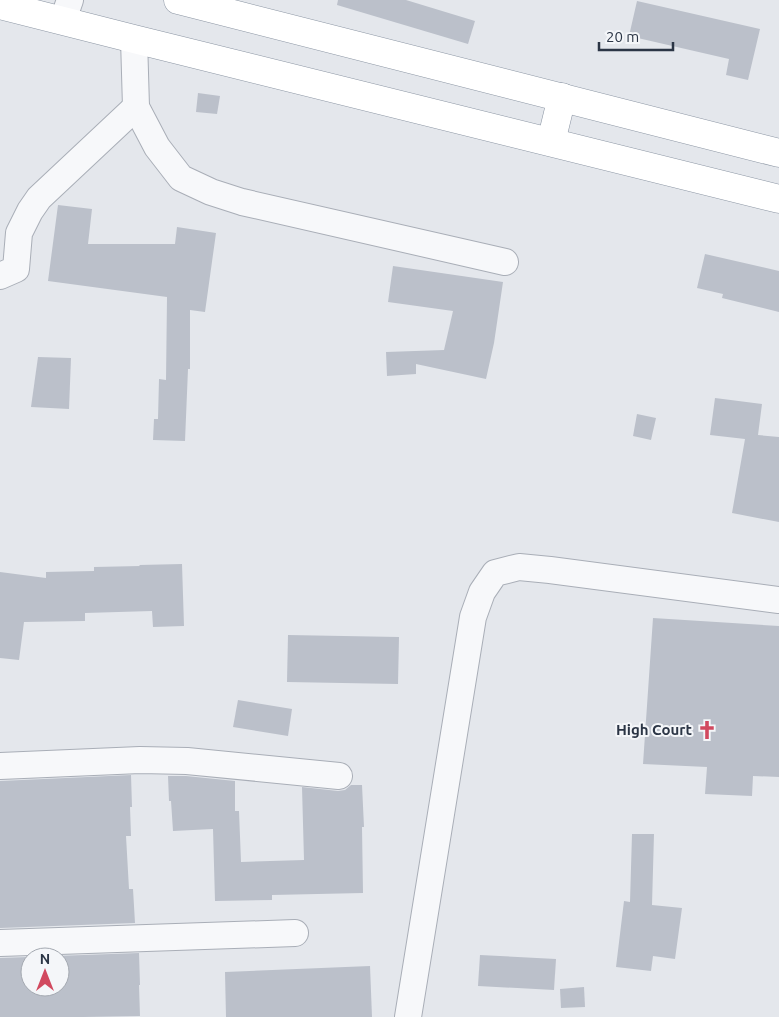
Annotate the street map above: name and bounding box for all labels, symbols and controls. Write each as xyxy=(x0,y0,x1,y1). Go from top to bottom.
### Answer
scale bar xyxy=(599,20,673,52)
text: 20 m xyxy=(606,28,639,45)
church icon: High Court xyxy=(696,719,718,741)
place label: High Court xyxy=(616,721,693,738)
north arrow xyxy=(20,947,70,997)
text: N xyxy=(40,951,50,967)

